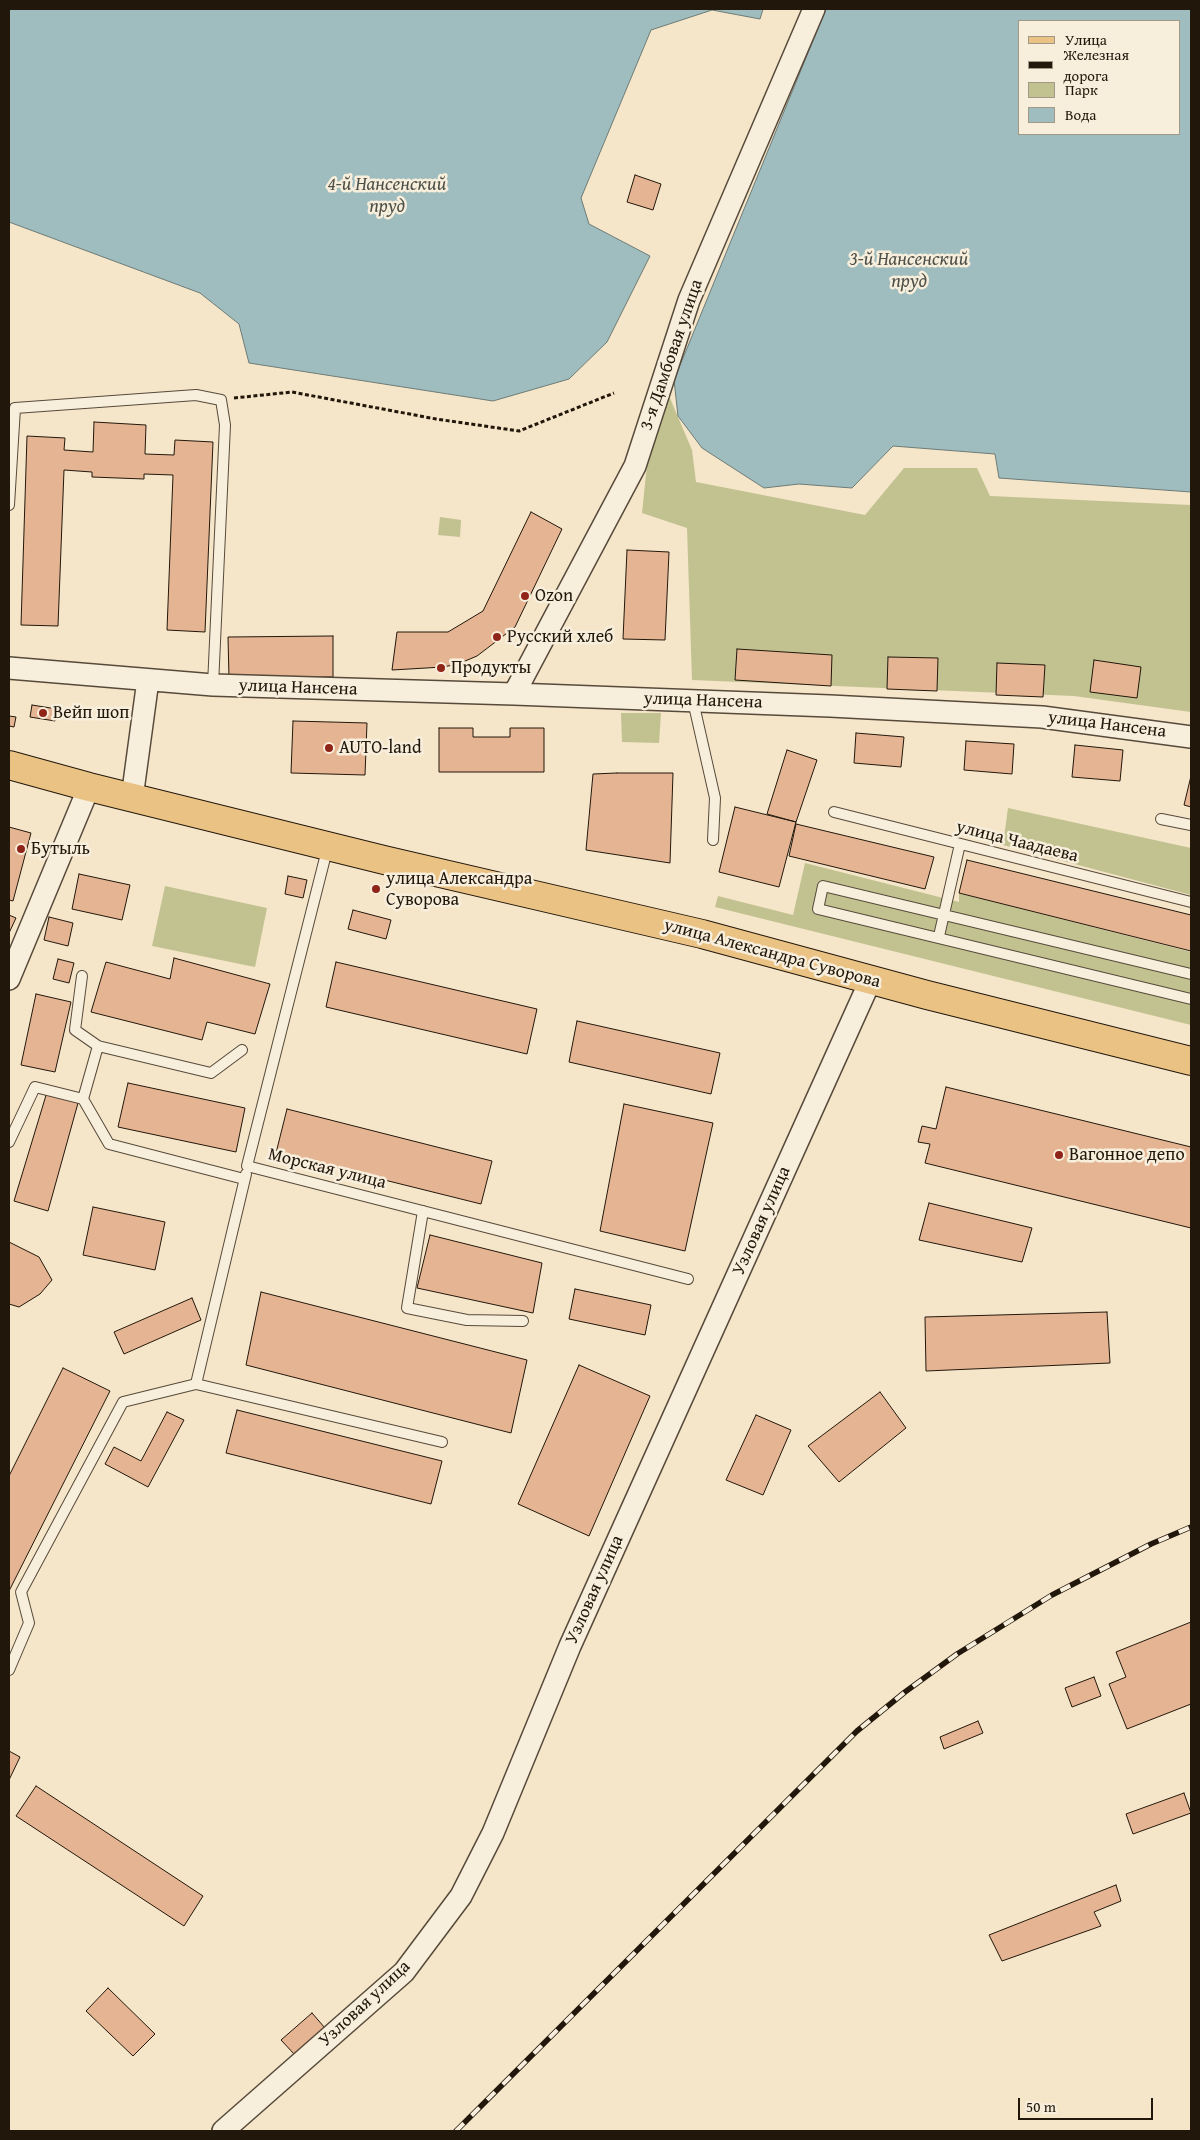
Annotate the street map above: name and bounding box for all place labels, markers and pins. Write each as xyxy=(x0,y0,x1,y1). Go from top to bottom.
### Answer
place label: Ozon xyxy=(535,585,573,607)
marker: Ozon xyxy=(519,590,531,602)
place label: Русский хлеб xyxy=(507,626,613,648)
marker: Русский хлеб xyxy=(491,631,503,643)
place label: Продукты xyxy=(451,657,531,679)
marker: Продукты xyxy=(435,662,447,674)
place label: Вейп шоп xyxy=(53,702,129,724)
marker: Вейп шоп xyxy=(37,707,49,719)
place label: AUTO-land xyxy=(339,737,422,759)
marker: AUTO-land xyxy=(323,742,335,754)
place label: Бутыль xyxy=(31,838,90,860)
marker: Бутыль xyxy=(15,843,27,855)
place label: улица Александра Суворова xyxy=(386,868,532,911)
marker: улица Александра Суворова xyxy=(370,883,382,895)
place label: Вагонное депо xyxy=(1069,1144,1185,1166)
marker: Вагонное депо xyxy=(1053,1149,1065,1161)

